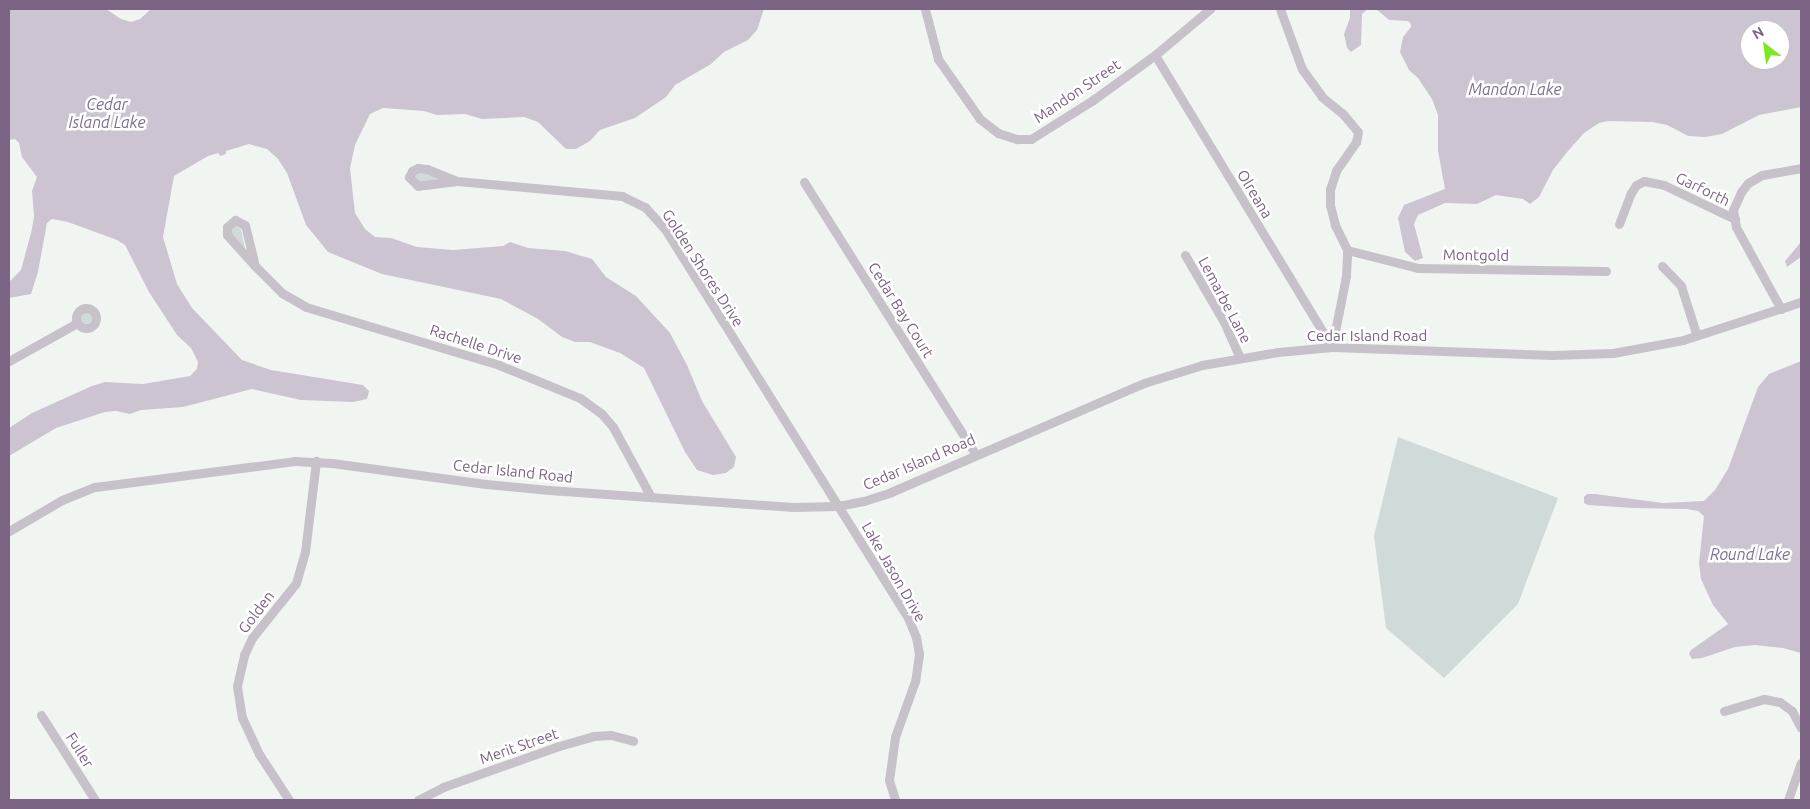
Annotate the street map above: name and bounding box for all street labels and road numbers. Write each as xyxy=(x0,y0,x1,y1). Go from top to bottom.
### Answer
street label: Mandon Street xyxy=(1030,55,1124,127)
street label: Olreana xyxy=(1234,166,1276,222)
street label: Garforth xyxy=(1673,168,1733,210)
street label: Golden Shores Drive xyxy=(658,206,748,330)
street label: Montgold xyxy=(1443,245,1509,265)
street label: Lemarbe Lane xyxy=(1195,254,1255,346)
street label: Cedar Bay Court xyxy=(864,259,938,361)
street label: Rachelle Drive xyxy=(428,321,524,367)
street label: Cedar Island Road xyxy=(1307,327,1427,345)
street label: Cedar Island Road xyxy=(860,430,978,494)
street label: Cedar Island Road xyxy=(452,456,574,486)
street label: Lake Jason Drive xyxy=(858,519,930,625)
street label: Golden xyxy=(234,587,278,637)
street label: Merit Street xyxy=(477,724,561,768)
street label: Fuller xyxy=(62,729,98,771)

